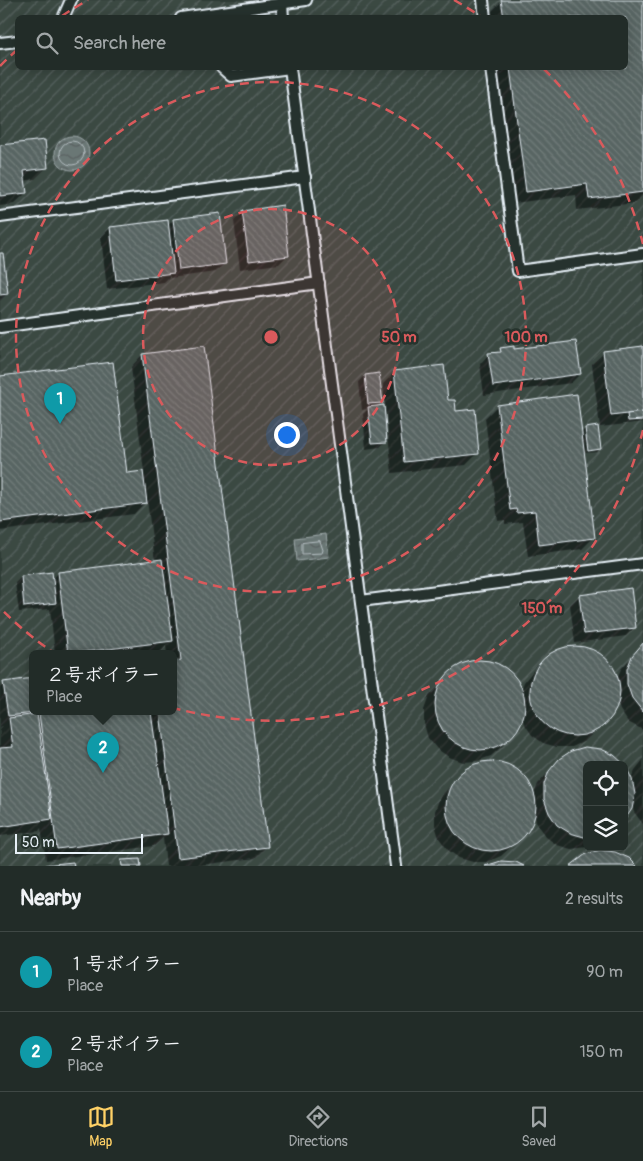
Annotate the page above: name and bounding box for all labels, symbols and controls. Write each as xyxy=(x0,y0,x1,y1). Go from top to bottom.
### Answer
search box xyxy=(15,15,628,70)
icon: search xyxy=(33,29,61,57)
text: Search here xyxy=(73,31,166,55)
centre of rings xyxy=(262,328,280,346)
text: 50 m xyxy=(382,328,416,347)
text: 100 m xyxy=(505,328,547,347)
pin: 1 xyxy=(44,383,76,424)
your location xyxy=(274,422,300,448)
text: 150 m xyxy=(522,599,562,618)
popup xyxy=(29,650,177,715)
text: ２号ボイラー xyxy=(46,663,160,687)
text: Place xyxy=(46,687,82,707)
pin: 2 xyxy=(87,732,119,773)
map controls xyxy=(583,761,628,851)
button: locate xyxy=(583,761,628,806)
button: layers xyxy=(583,806,628,851)
scale bar xyxy=(15,831,142,854)
text: 50 m xyxy=(22,834,55,851)
text: Nearby xyxy=(20,885,81,912)
text: 2 results xyxy=(565,889,623,909)
text: １号ボイラー xyxy=(67,952,181,976)
text: 1 xyxy=(33,962,39,982)
text: 90 m xyxy=(586,962,623,982)
text: Place xyxy=(67,976,103,996)
text: ２号ボイラー xyxy=(67,1032,181,1056)
text: 2 xyxy=(32,1042,40,1062)
text: 150 m xyxy=(579,1042,623,1062)
text: Place xyxy=(67,1056,103,1076)
tab: Map xyxy=(87,1103,115,1150)
tab: Directions xyxy=(288,1103,348,1150)
tab: Saved xyxy=(521,1103,556,1150)

